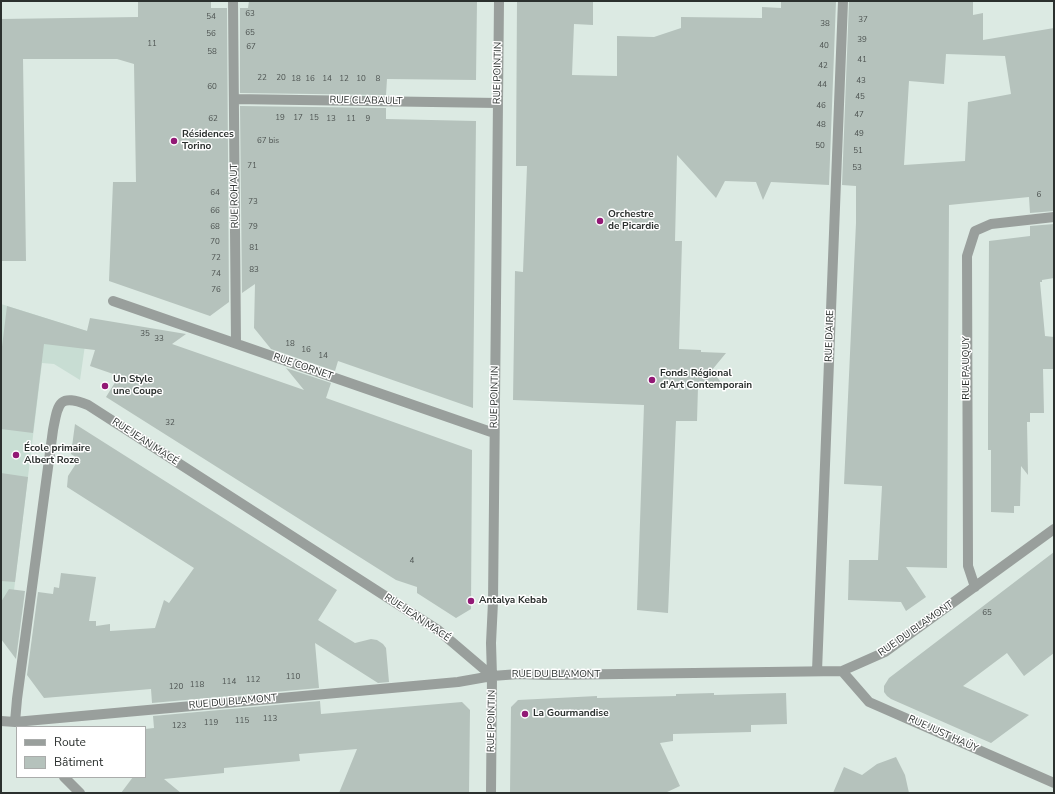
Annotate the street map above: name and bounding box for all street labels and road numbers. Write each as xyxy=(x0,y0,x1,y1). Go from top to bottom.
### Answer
street label: RUE POINTIN xyxy=(491,42,505,104)
street label: RUE CLABAULT xyxy=(329,94,403,108)
street label: RUE ROHAUT xyxy=(228,163,242,229)
street label: RUE DAIRE xyxy=(823,310,837,362)
street label: RUE PAUQUY xyxy=(961,336,973,400)
street label: RUE CORNET xyxy=(272,351,334,383)
street label: RUE POINTIN xyxy=(488,366,502,428)
street label: RUE JEAN MACÉ xyxy=(110,416,180,468)
street label: RUE JEAN MACÉ xyxy=(382,592,452,644)
street label: RUE DU BLAMONT xyxy=(876,599,956,659)
street label: RUE DU BLAMONT xyxy=(512,669,600,681)
street label: RUE POINTIN xyxy=(485,690,499,752)
street label: RUE DU BLAMONT xyxy=(188,692,278,712)
street label: RUE JUST HAÜY xyxy=(906,713,980,755)

